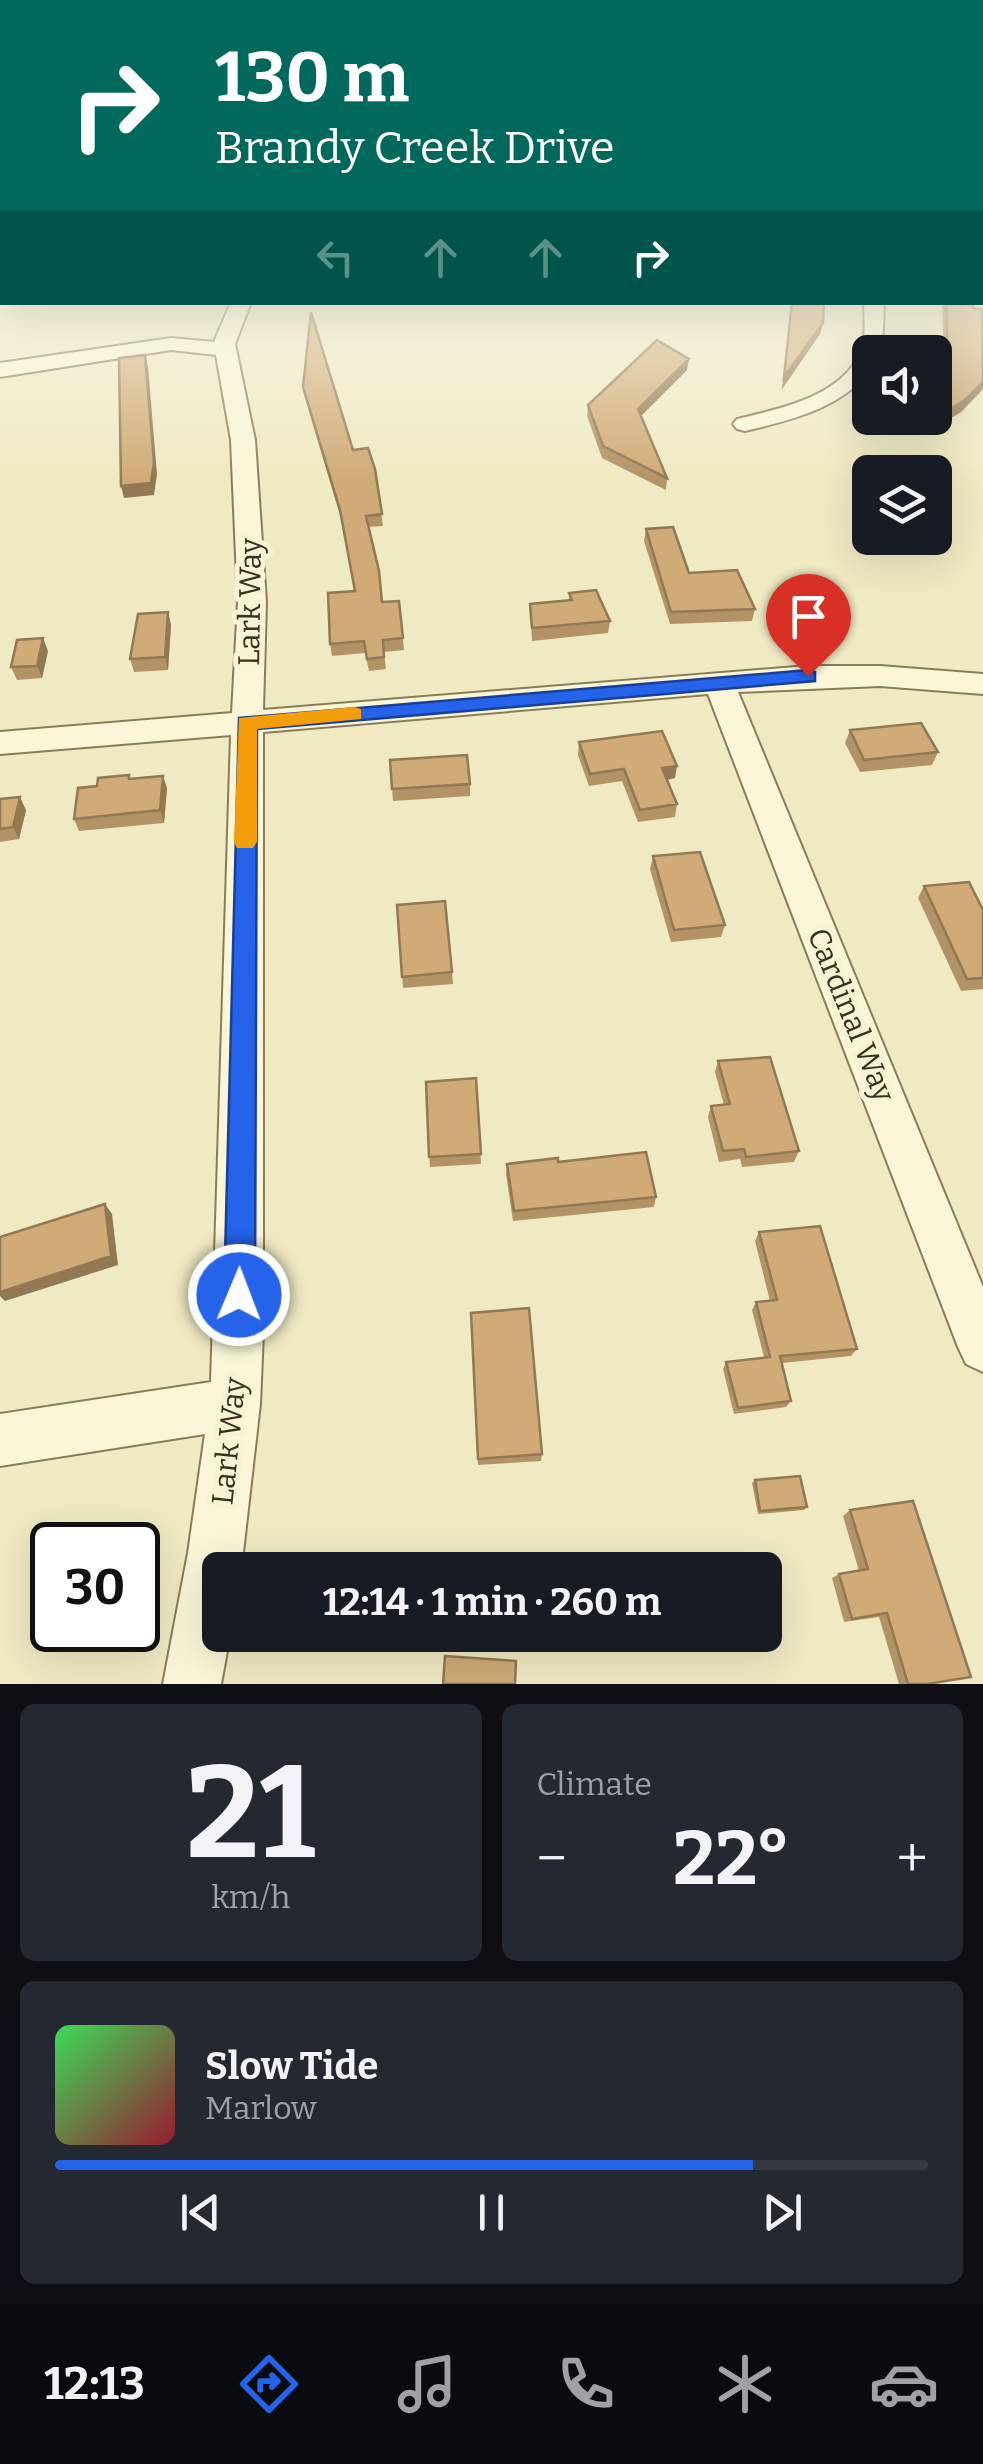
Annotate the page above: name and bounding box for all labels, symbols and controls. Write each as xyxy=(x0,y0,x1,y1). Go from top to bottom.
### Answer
text: 130 m xyxy=(215,36,409,120)
icon: right xyxy=(50,40,180,170)
text: Brandy Creek Drive xyxy=(215,121,615,175)
icon: left xyxy=(308,230,363,285)
icon: ahead xyxy=(413,230,468,285)
icon: ahead xyxy=(518,230,573,285)
icon: right xyxy=(623,230,678,285)
map controls xyxy=(852,335,952,555)
button: sound xyxy=(852,335,952,435)
button: layers xyxy=(852,455,952,555)
street label: Lark Way xyxy=(231,538,269,666)
pin xyxy=(766,574,851,677)
icon: arrive xyxy=(781,589,836,644)
street label: Cardinal Way xyxy=(800,923,902,1107)
position arrow xyxy=(187,1243,291,1347)
street label: Lark Way xyxy=(204,1375,254,1506)
speed limit sign: 30 xyxy=(30,1522,160,1652)
text: 12:14 · 1 min · 260 m xyxy=(323,1579,661,1625)
text: 21 xyxy=(186,1735,315,1891)
text: Climate xyxy=(537,1765,652,1803)
text: 22° xyxy=(673,1814,790,1904)
text: − xyxy=(537,1826,567,1892)
text: + xyxy=(897,1826,928,1892)
text: km/h xyxy=(211,1878,290,1916)
text: Slow Tide xyxy=(205,2043,378,2089)
text: Marlow xyxy=(205,2089,317,2127)
icon: previous xyxy=(173,2185,228,2240)
icon: pause xyxy=(464,2185,519,2240)
icon: next xyxy=(755,2185,810,2240)
icon: directions xyxy=(234,2349,304,2419)
icon: music xyxy=(392,2349,462,2419)
icon: phone xyxy=(551,2349,621,2419)
icon: climate xyxy=(710,2349,780,2419)
icon: car xyxy=(869,2349,939,2419)
text: 12:13 xyxy=(44,2357,145,2411)

